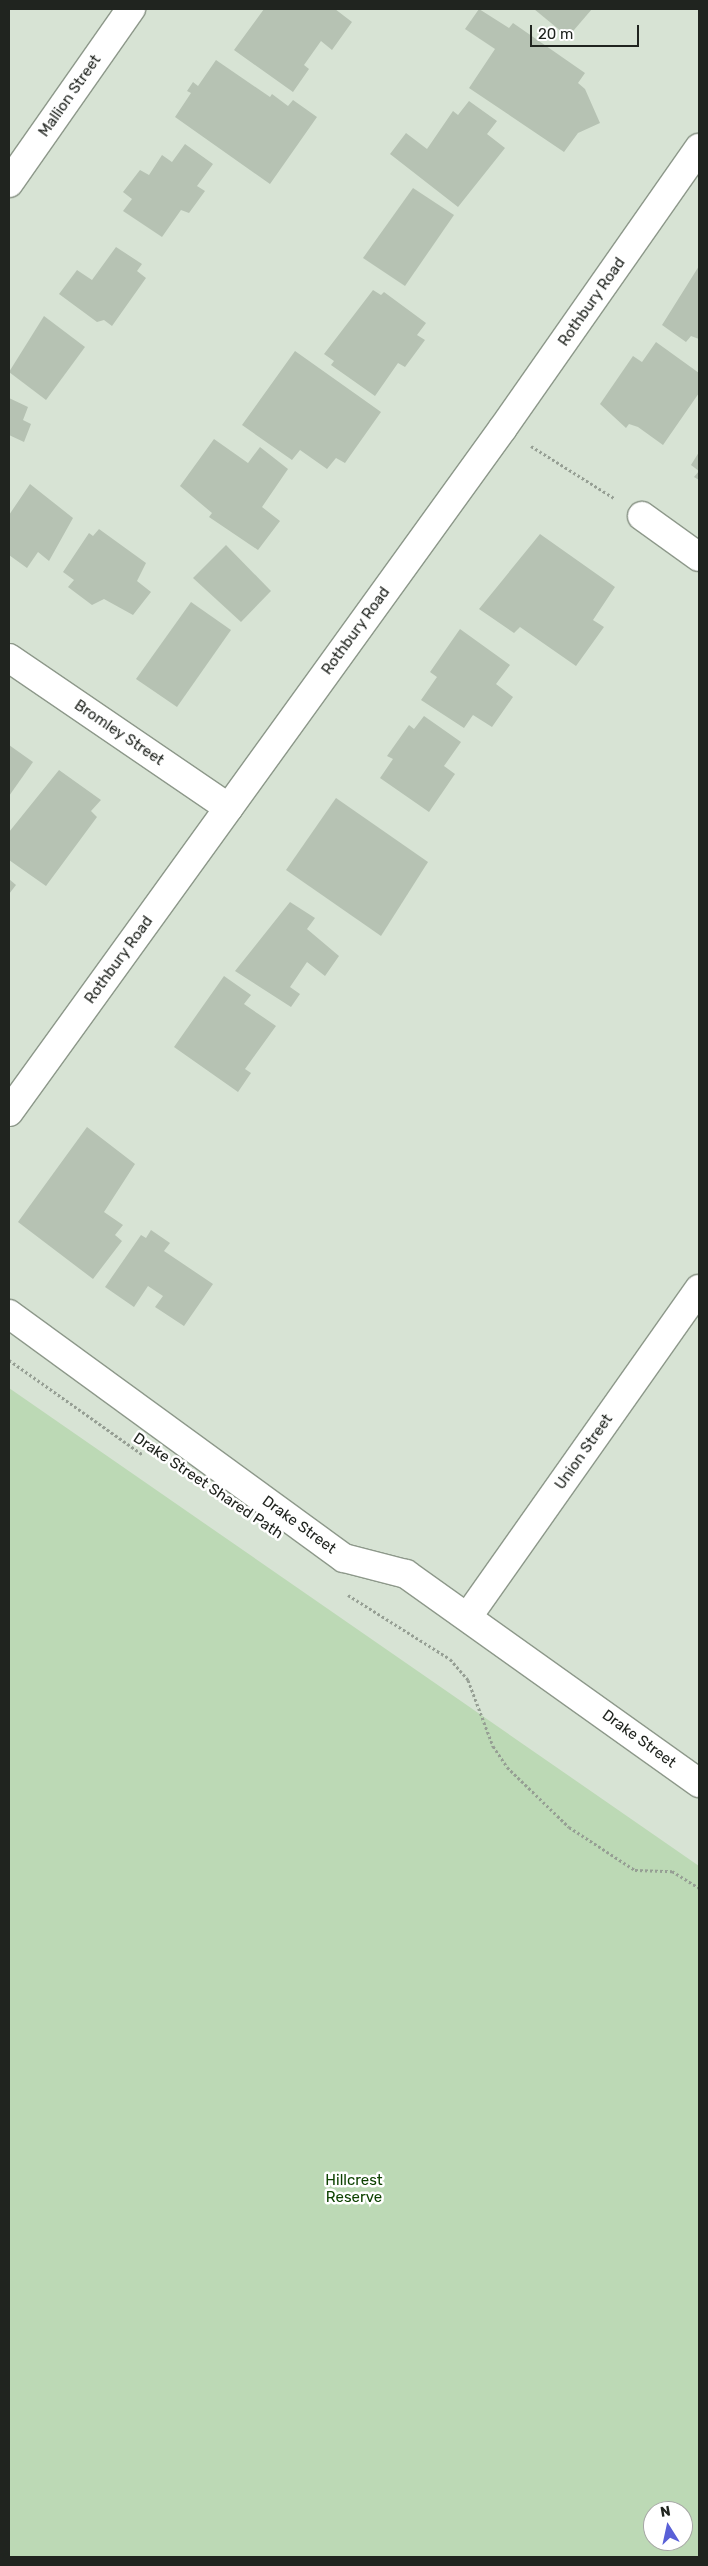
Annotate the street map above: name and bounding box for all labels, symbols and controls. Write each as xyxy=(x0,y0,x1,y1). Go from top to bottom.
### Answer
scale bar xyxy=(533,15,642,47)
text: 20 m xyxy=(538,25,573,43)
street label: Mallion Street xyxy=(35,52,105,140)
street label: Rothbury Road xyxy=(555,254,629,350)
street label: Rothbury Road xyxy=(318,583,394,679)
street label: Bromley Street xyxy=(71,696,167,770)
street label: Rothbury Road xyxy=(81,912,157,1008)
street label: Union Street xyxy=(551,1411,617,1493)
street label: Drake Street Shared Path xyxy=(130,1429,286,1543)
street label: Drake Street xyxy=(259,1492,339,1558)
street label: Drake Street xyxy=(599,1706,679,1772)
park label: Hillcrest Reserve xyxy=(325,2171,383,2206)
north arrow xyxy=(643,2501,693,2551)
text: N xyxy=(659,2502,672,2521)

